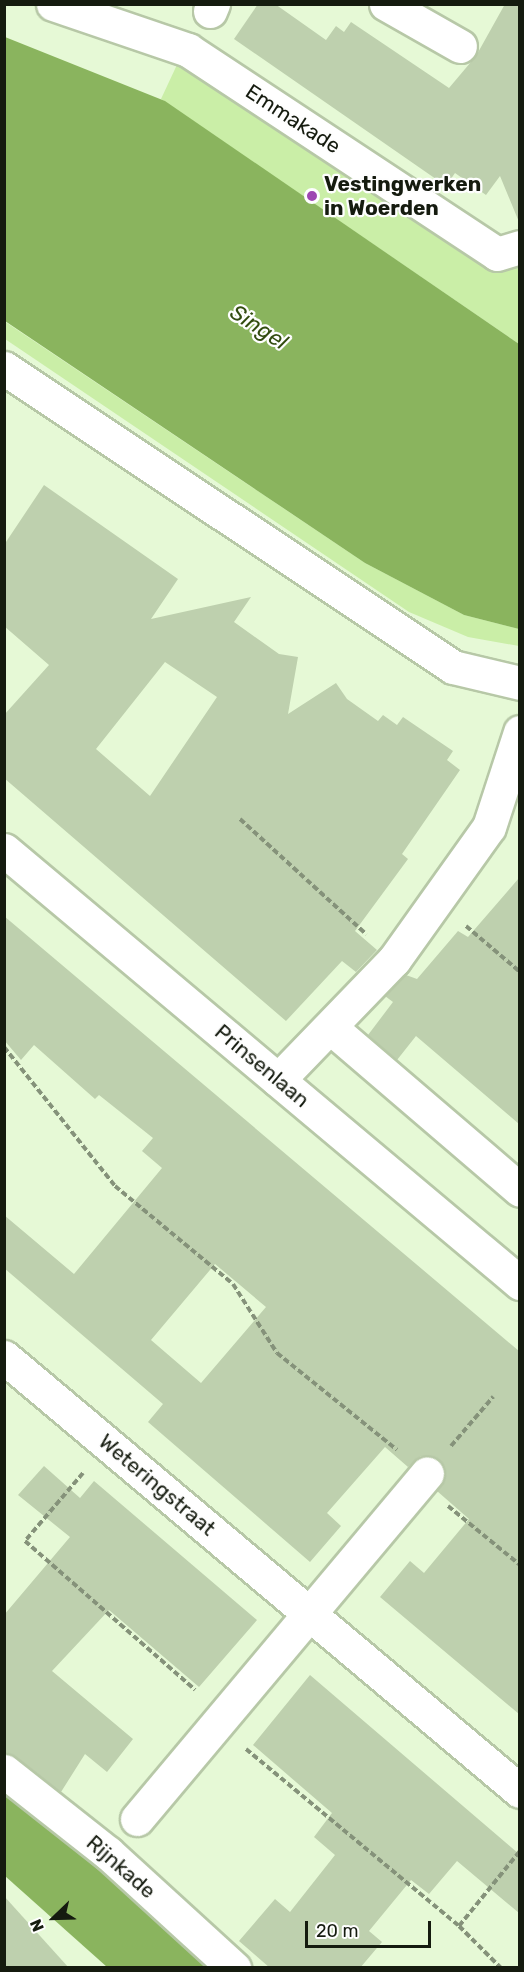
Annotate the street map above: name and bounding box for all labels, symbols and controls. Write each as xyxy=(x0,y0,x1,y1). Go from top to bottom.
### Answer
street label: Emmakade xyxy=(241,79,345,159)
place label: Vestingwerken in Woerden xyxy=(324,171,481,221)
marker: Vestingwerken in Woerden xyxy=(305,189,319,203)
water label: Singel xyxy=(225,299,293,355)
street label: Prinsenlaan xyxy=(210,1019,314,1113)
street label: Weteringstraat xyxy=(94,1429,220,1541)
street label: Rijnkade xyxy=(81,1830,161,1904)
north arrow xyxy=(24,1888,84,1948)
scale bar xyxy=(308,1909,434,1947)
text: N xyxy=(26,1916,48,1934)
text: 20 m xyxy=(316,1920,358,1942)

